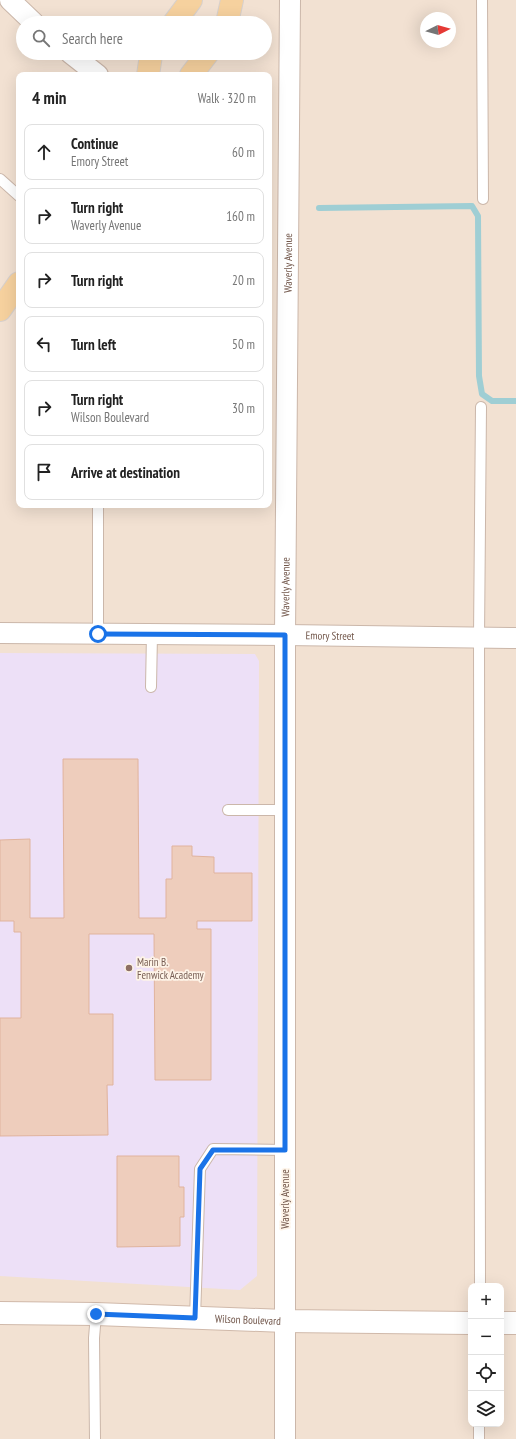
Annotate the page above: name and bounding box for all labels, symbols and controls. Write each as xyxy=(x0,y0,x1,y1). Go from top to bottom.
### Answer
north arrow xyxy=(420,12,456,48)
search box xyxy=(16,16,272,60)
icon: search xyxy=(30,27,52,49)
text: Search here xyxy=(62,29,123,48)
text: 4 min xyxy=(32,87,66,109)
text: Walk · 320 m xyxy=(198,90,256,107)
text: Continue xyxy=(71,134,118,153)
icon: ahead xyxy=(33,141,55,163)
text: 60 m xyxy=(232,144,255,161)
text: Emory Street xyxy=(71,153,128,170)
text: Turn right xyxy=(71,198,123,217)
icon: right xyxy=(33,205,55,227)
text: 160 m xyxy=(226,208,255,225)
text: Waverly Avenue xyxy=(71,217,141,234)
street label: Waverly Avenue xyxy=(281,233,295,293)
icon: right xyxy=(33,269,55,291)
text: Turn right xyxy=(71,271,123,290)
text: 20 m xyxy=(232,272,255,289)
icon: left xyxy=(33,333,55,355)
text: Turn left xyxy=(71,335,116,354)
text: 50 m xyxy=(232,336,255,353)
text: Turn right xyxy=(71,390,123,409)
icon: right xyxy=(33,397,55,419)
text: 30 m xyxy=(232,400,255,417)
text: Wilson Boulevard xyxy=(71,409,149,426)
icon: arrive xyxy=(33,461,55,483)
text: Arrive at destination xyxy=(71,463,180,482)
street label: Waverly Avenue xyxy=(278,557,293,617)
route start xyxy=(89,625,107,643)
street label: Emory Street xyxy=(306,628,354,643)
place label: Marin B. Fenwick Academy xyxy=(137,955,205,982)
marker: Marin B. Fenwick Academy xyxy=(124,963,134,973)
street label: Waverly Avenue xyxy=(278,1169,292,1229)
map controls xyxy=(468,1283,504,1427)
button: + xyxy=(468,1283,504,1319)
route end xyxy=(87,1305,105,1323)
street label: Wilson Boulevard xyxy=(215,1311,281,1328)
button: − xyxy=(468,1319,504,1355)
button: locate xyxy=(468,1355,504,1391)
button: layers xyxy=(468,1391,504,1427)

